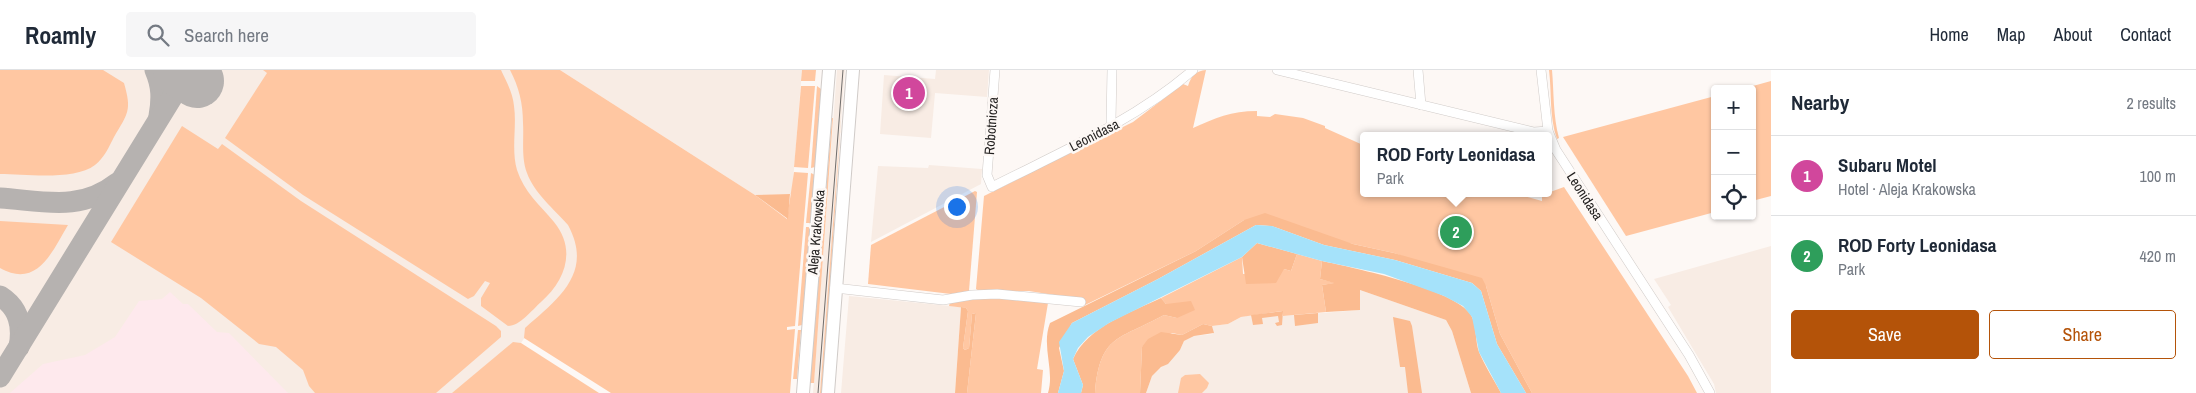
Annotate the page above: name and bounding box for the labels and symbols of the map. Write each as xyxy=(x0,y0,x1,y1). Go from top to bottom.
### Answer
pin: 1 xyxy=(893,74,925,112)
street label: Robotnicza xyxy=(980,96,1002,156)
street label: Leonidasa xyxy=(1066,115,1123,155)
street label: Leonidasa xyxy=(1563,169,1607,224)
street label: Aleja Krakowska xyxy=(803,188,829,276)
your location xyxy=(944,194,970,220)
pin: 2 xyxy=(1440,213,1472,251)

